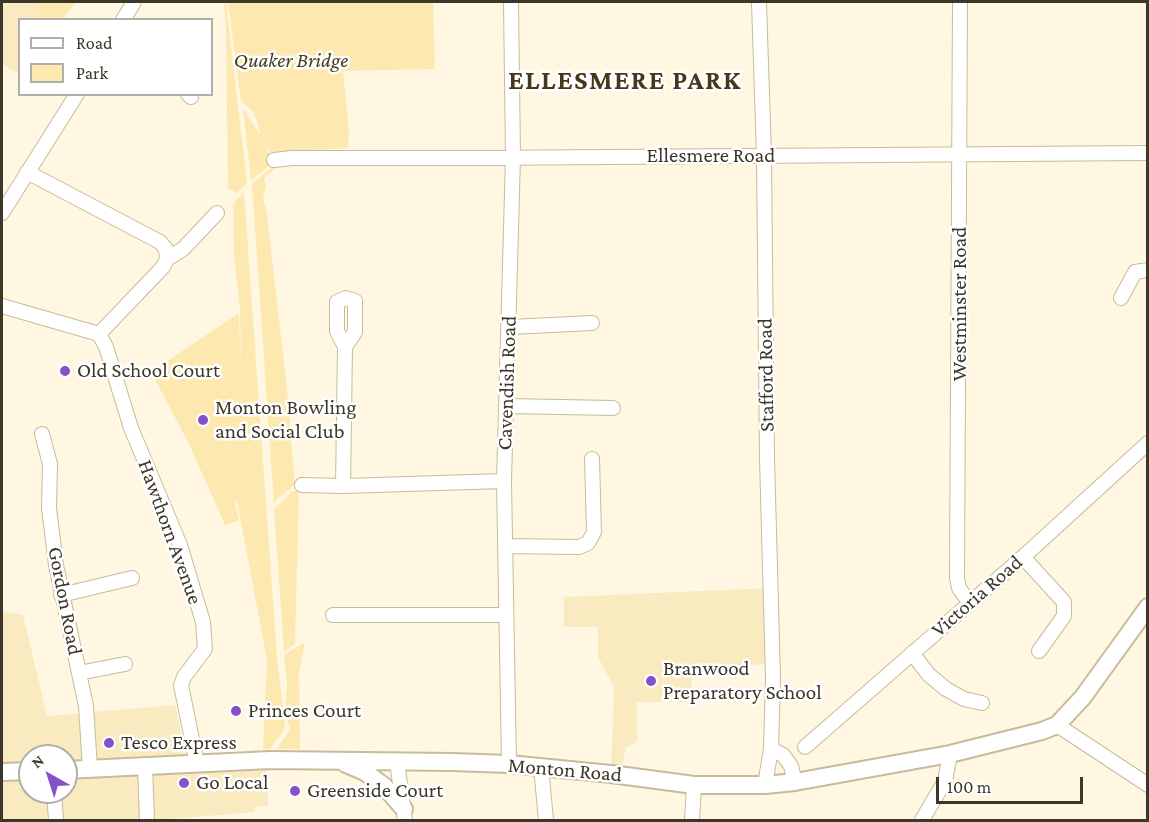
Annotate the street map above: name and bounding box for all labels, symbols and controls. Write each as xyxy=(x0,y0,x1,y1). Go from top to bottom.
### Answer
legend xyxy=(18,18,213,96)
text: Road xyxy=(76,33,113,53)
park label: Quaker Bridge xyxy=(234,48,348,74)
text: Park xyxy=(76,63,108,83)
district label: ELLESMERE PARK xyxy=(508,65,742,97)
street label: Ellesmere Road xyxy=(647,143,775,169)
street label: Westminster Road xyxy=(947,227,973,381)
street label: Cavendish Road xyxy=(492,315,522,451)
street label: Stafford Road xyxy=(752,318,780,432)
place label: Old School Court xyxy=(77,358,220,384)
marker: Old School Court xyxy=(58,364,72,378)
place label: Monton Bowling and Social Club xyxy=(215,395,356,445)
marker: Monton Bowling and Social Club xyxy=(196,413,210,427)
street label: Hawthorn Avenue xyxy=(132,456,208,608)
street label: Gordon Road xyxy=(42,545,88,657)
street label: Victoria Road xyxy=(926,550,1028,642)
place label: Branwood Preparatory School xyxy=(663,656,822,706)
marker: Branwood Preparatory School xyxy=(644,674,658,688)
place label: Princes Court xyxy=(248,698,361,724)
marker: Princes Court xyxy=(229,704,243,718)
place label: Tesco Express xyxy=(121,730,237,756)
marker: Tesco Express xyxy=(102,736,116,750)
north arrow xyxy=(18,744,78,804)
text: N xyxy=(28,751,47,771)
street label: Monton Road xyxy=(507,752,623,788)
scale bar xyxy=(939,765,1086,803)
place label: Go Local xyxy=(196,770,268,796)
marker: Go Local xyxy=(177,776,191,790)
text: 100 m xyxy=(947,777,991,797)
place label: Greenside Court xyxy=(307,778,443,804)
marker: Greenside Court xyxy=(288,784,302,798)

